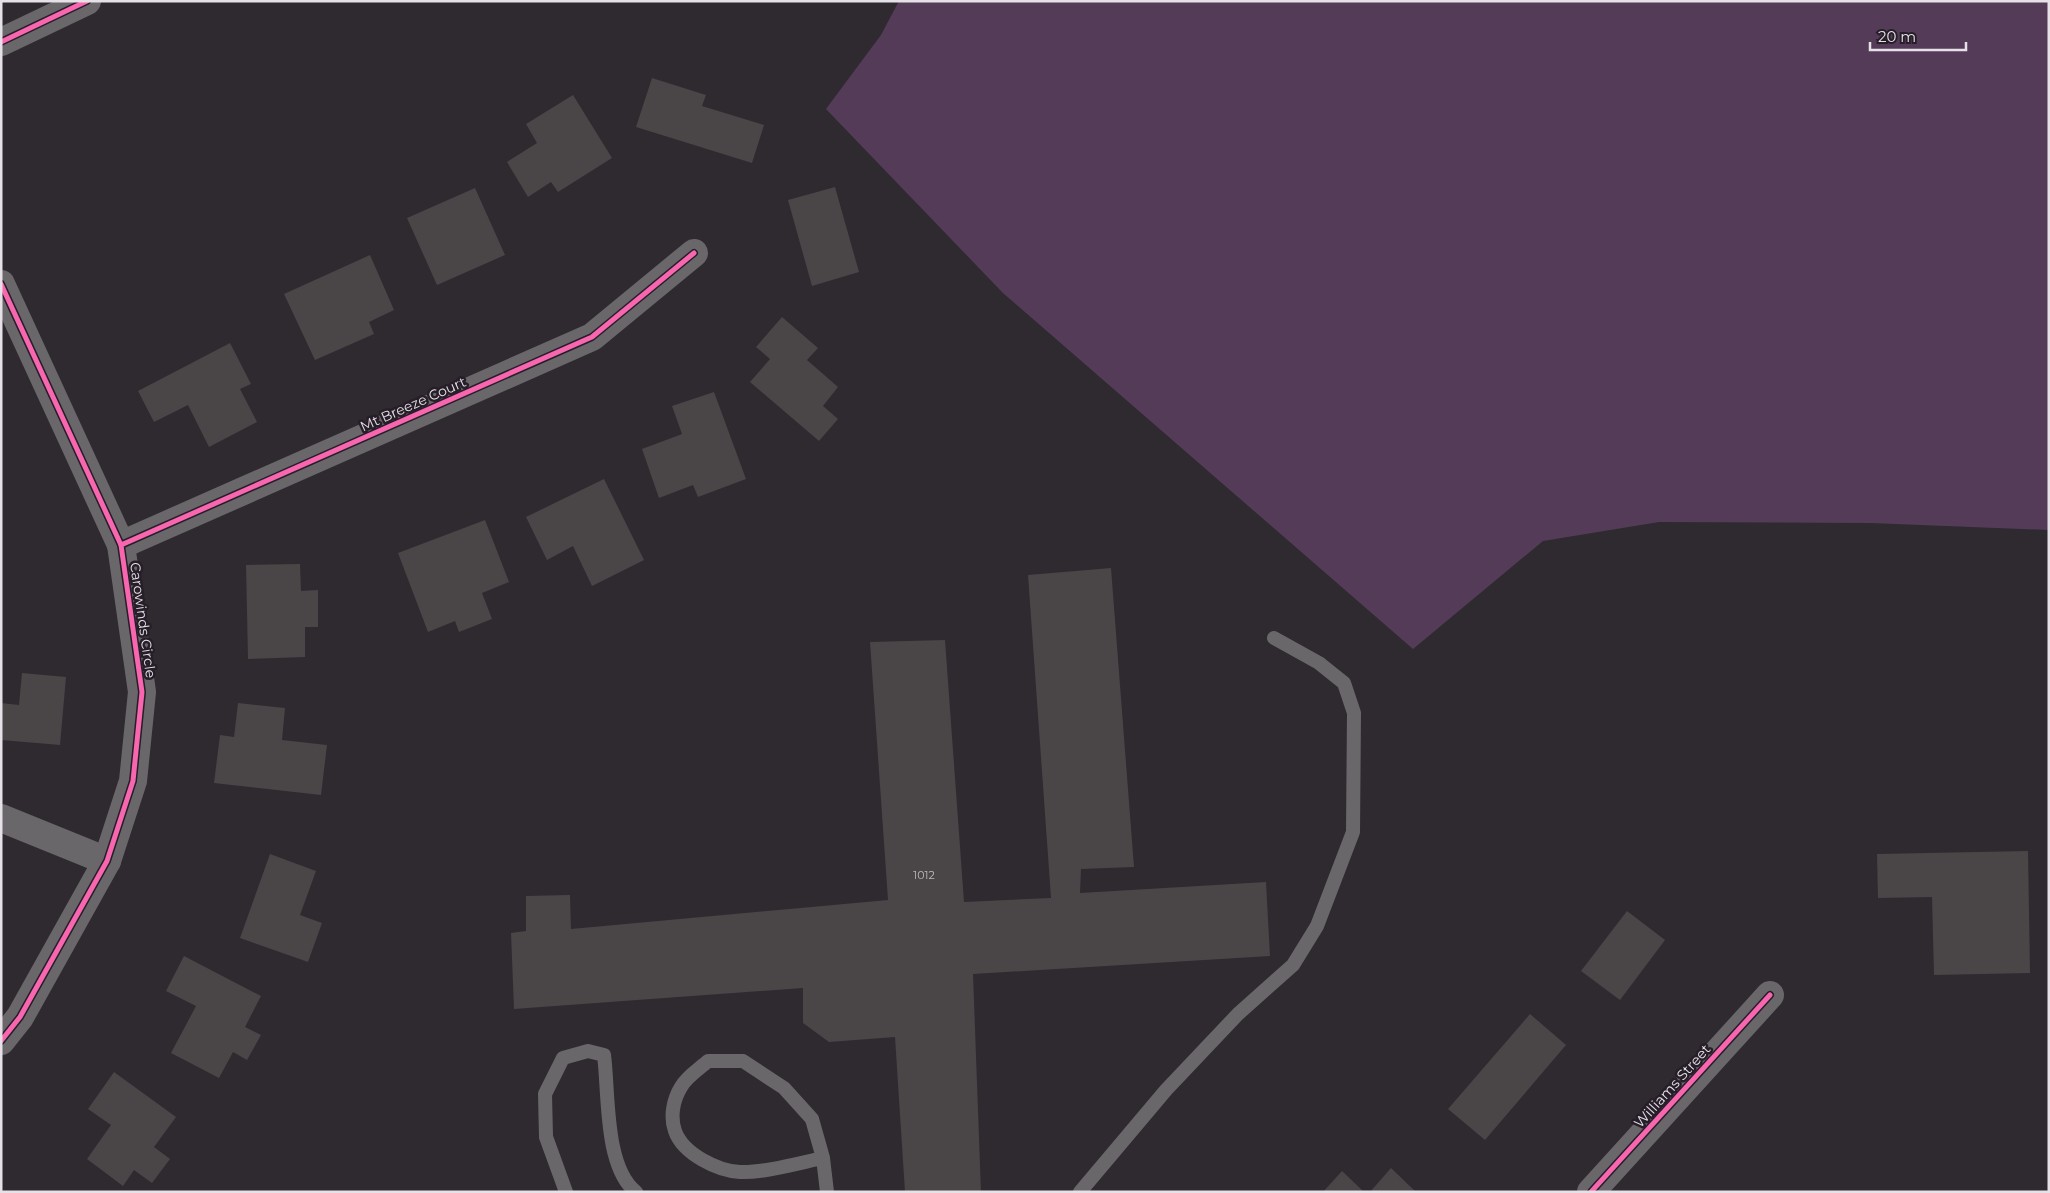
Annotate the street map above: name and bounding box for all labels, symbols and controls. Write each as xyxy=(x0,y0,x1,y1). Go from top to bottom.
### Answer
scale bar xyxy=(1870,20,1966,52)
text: 20 m xyxy=(1878,27,1916,46)
street label: Mt Breeze Court xyxy=(357,372,469,435)
street label: Carowinds Circle xyxy=(126,561,160,679)
house number: 1012 xyxy=(913,868,935,882)
street label: Williams Street xyxy=(1630,1040,1714,1132)

